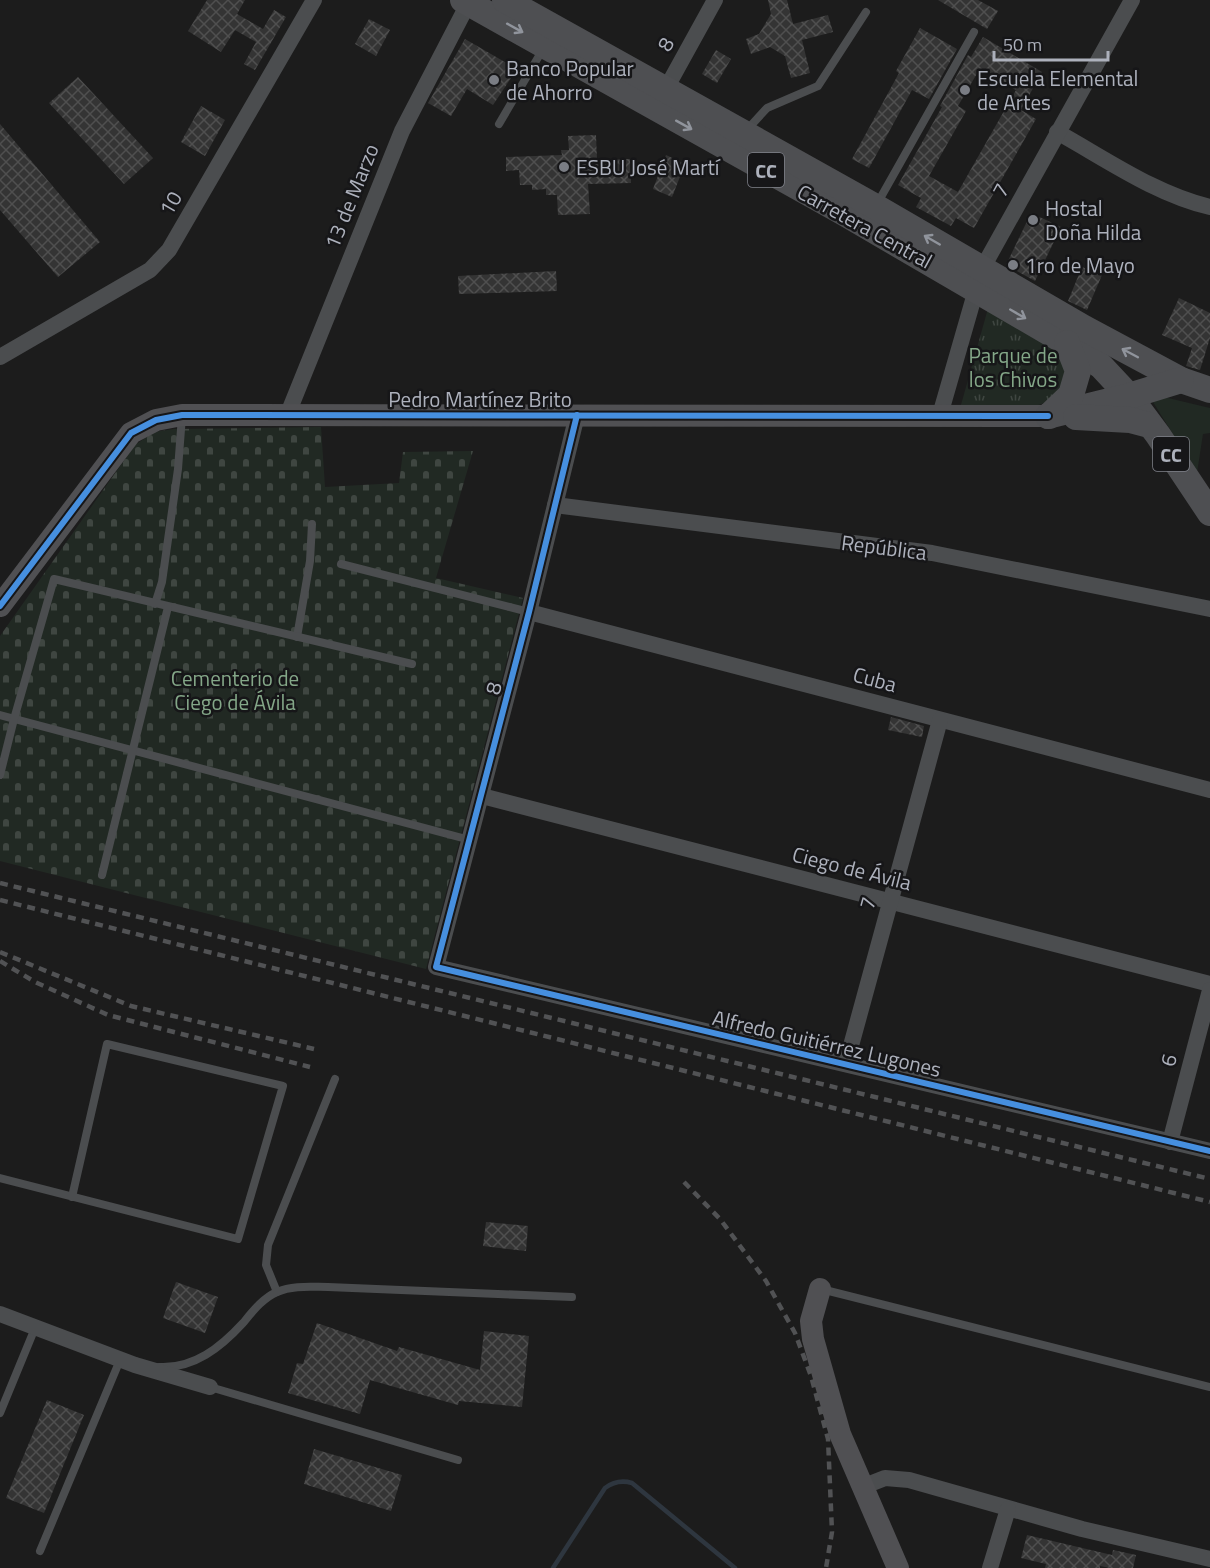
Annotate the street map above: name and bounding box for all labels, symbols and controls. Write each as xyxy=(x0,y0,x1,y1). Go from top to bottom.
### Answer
one-way arrow xyxy=(506,22,523,34)
scale bar xyxy=(994,24,1108,62)
street label: 8 xyxy=(648,31,682,57)
text: 50 m xyxy=(1003,31,1042,58)
place label: Banco Popular de Ahorro xyxy=(506,52,634,108)
place label: Escuela Elemental de Artes xyxy=(977,62,1138,118)
marker: Banco Popular de Ahorro xyxy=(487,73,501,87)
marker: Escuela Elemental de Artes xyxy=(958,83,972,97)
one-way arrow xyxy=(675,119,692,131)
street label: 13 de Marzo xyxy=(315,139,387,253)
place label: ESBU José Martí xyxy=(576,151,721,183)
road number: CC xyxy=(748,153,784,187)
marker: ESBU José Martí xyxy=(557,160,571,174)
street label: Carretera Central xyxy=(792,176,938,276)
street label: 7 xyxy=(983,177,1017,203)
street label: 10 xyxy=(150,185,190,221)
place label: Hostal Doña Hilda xyxy=(1045,192,1142,248)
marker: Hostal Doña Hilda xyxy=(1026,213,1040,227)
one-way arrow xyxy=(924,234,941,246)
place label: 1ro de Mayo xyxy=(1025,249,1135,281)
marker: 1ro de Mayo xyxy=(1006,258,1020,272)
one-way arrow xyxy=(1009,308,1026,320)
park label: Parque de los Chivos xyxy=(969,339,1058,395)
one-way arrow xyxy=(1121,347,1139,358)
street label: Pedro Martínez Brito xyxy=(388,383,572,415)
road number: CC xyxy=(1153,437,1189,471)
street label: República xyxy=(839,526,929,568)
street label: Cuba xyxy=(850,658,901,700)
park label: Cementerio de Ciego de Ávila xyxy=(171,662,299,718)
street label: 8 xyxy=(476,678,510,698)
street label: Ciego de Ávila xyxy=(789,838,915,898)
street label: 7 xyxy=(850,893,884,913)
street label: Alfredo Guitiérrez Lugones xyxy=(709,1001,945,1085)
street label: 6 xyxy=(1151,1050,1185,1070)

